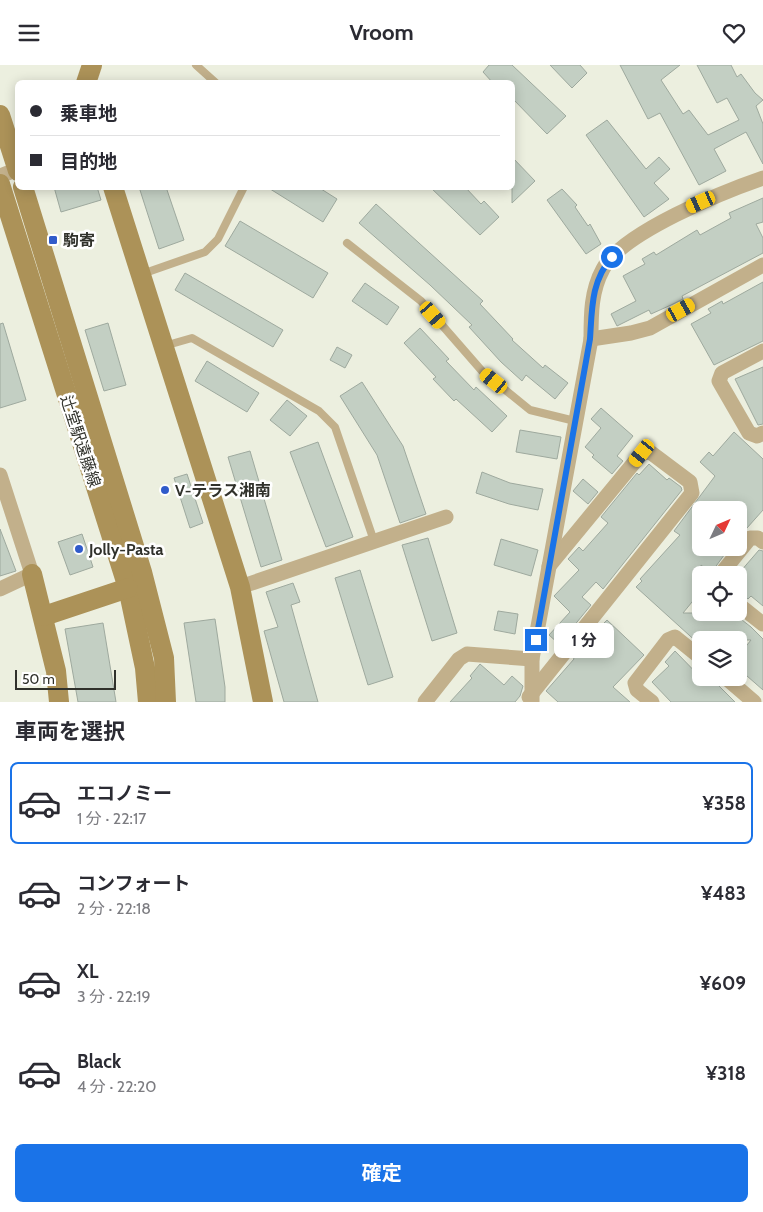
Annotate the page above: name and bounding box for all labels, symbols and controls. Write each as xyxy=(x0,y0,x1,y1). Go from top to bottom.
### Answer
icon: menu xyxy=(15,19,43,47)
text: Vroom xyxy=(349,19,414,46)
icon: heart xyxy=(720,19,748,47)
text: 乗車地 xyxy=(60,102,117,125)
text: 目的地 xyxy=(60,150,117,173)
car xyxy=(684,189,717,215)
place label: 駒寄 xyxy=(63,231,95,250)
marker: 駒寄 xyxy=(47,234,59,246)
route start xyxy=(601,246,623,268)
car xyxy=(664,296,697,324)
car xyxy=(417,299,448,331)
car xyxy=(477,366,510,396)
street label: 辻堂駅遠藤線 xyxy=(57,393,104,490)
car xyxy=(626,437,657,469)
place label: V-テラス湘南 xyxy=(175,481,271,500)
marker: V-テラス湘南 xyxy=(159,484,171,496)
north arrow xyxy=(692,501,748,556)
map controls xyxy=(692,501,747,686)
place label: Jolly-Pasta xyxy=(88,540,164,559)
marker: Jolly-Pasta xyxy=(73,543,85,555)
button: locate xyxy=(692,566,747,621)
callout: 1 分 xyxy=(554,623,614,657)
route end xyxy=(525,629,547,651)
text: 1 分 xyxy=(571,631,597,650)
button: layers xyxy=(692,631,747,686)
scale bar xyxy=(15,667,116,690)
text: 50 m xyxy=(22,670,55,688)
text: 車両を選択 xyxy=(15,718,125,745)
icon: car xyxy=(17,781,62,826)
text: エコノミー xyxy=(77,782,172,805)
text: ¥358 xyxy=(703,792,746,815)
text: 1 分 · 22:17 xyxy=(77,809,146,828)
icon: car xyxy=(17,871,62,916)
text: コンフォート xyxy=(77,872,190,895)
text: ¥483 xyxy=(701,882,746,905)
text: 2 分 · 22:18 xyxy=(77,899,151,918)
text: XL xyxy=(77,960,98,983)
icon: car xyxy=(17,961,62,1006)
text: ¥609 xyxy=(700,972,746,995)
text: 3 分 · 22:19 xyxy=(77,987,151,1006)
text: Black xyxy=(77,1050,121,1073)
icon: car xyxy=(17,1051,62,1096)
text: ¥318 xyxy=(706,1062,746,1085)
text: 4 分 · 22:20 xyxy=(77,1077,157,1096)
button: 確定 xyxy=(15,1144,748,1202)

